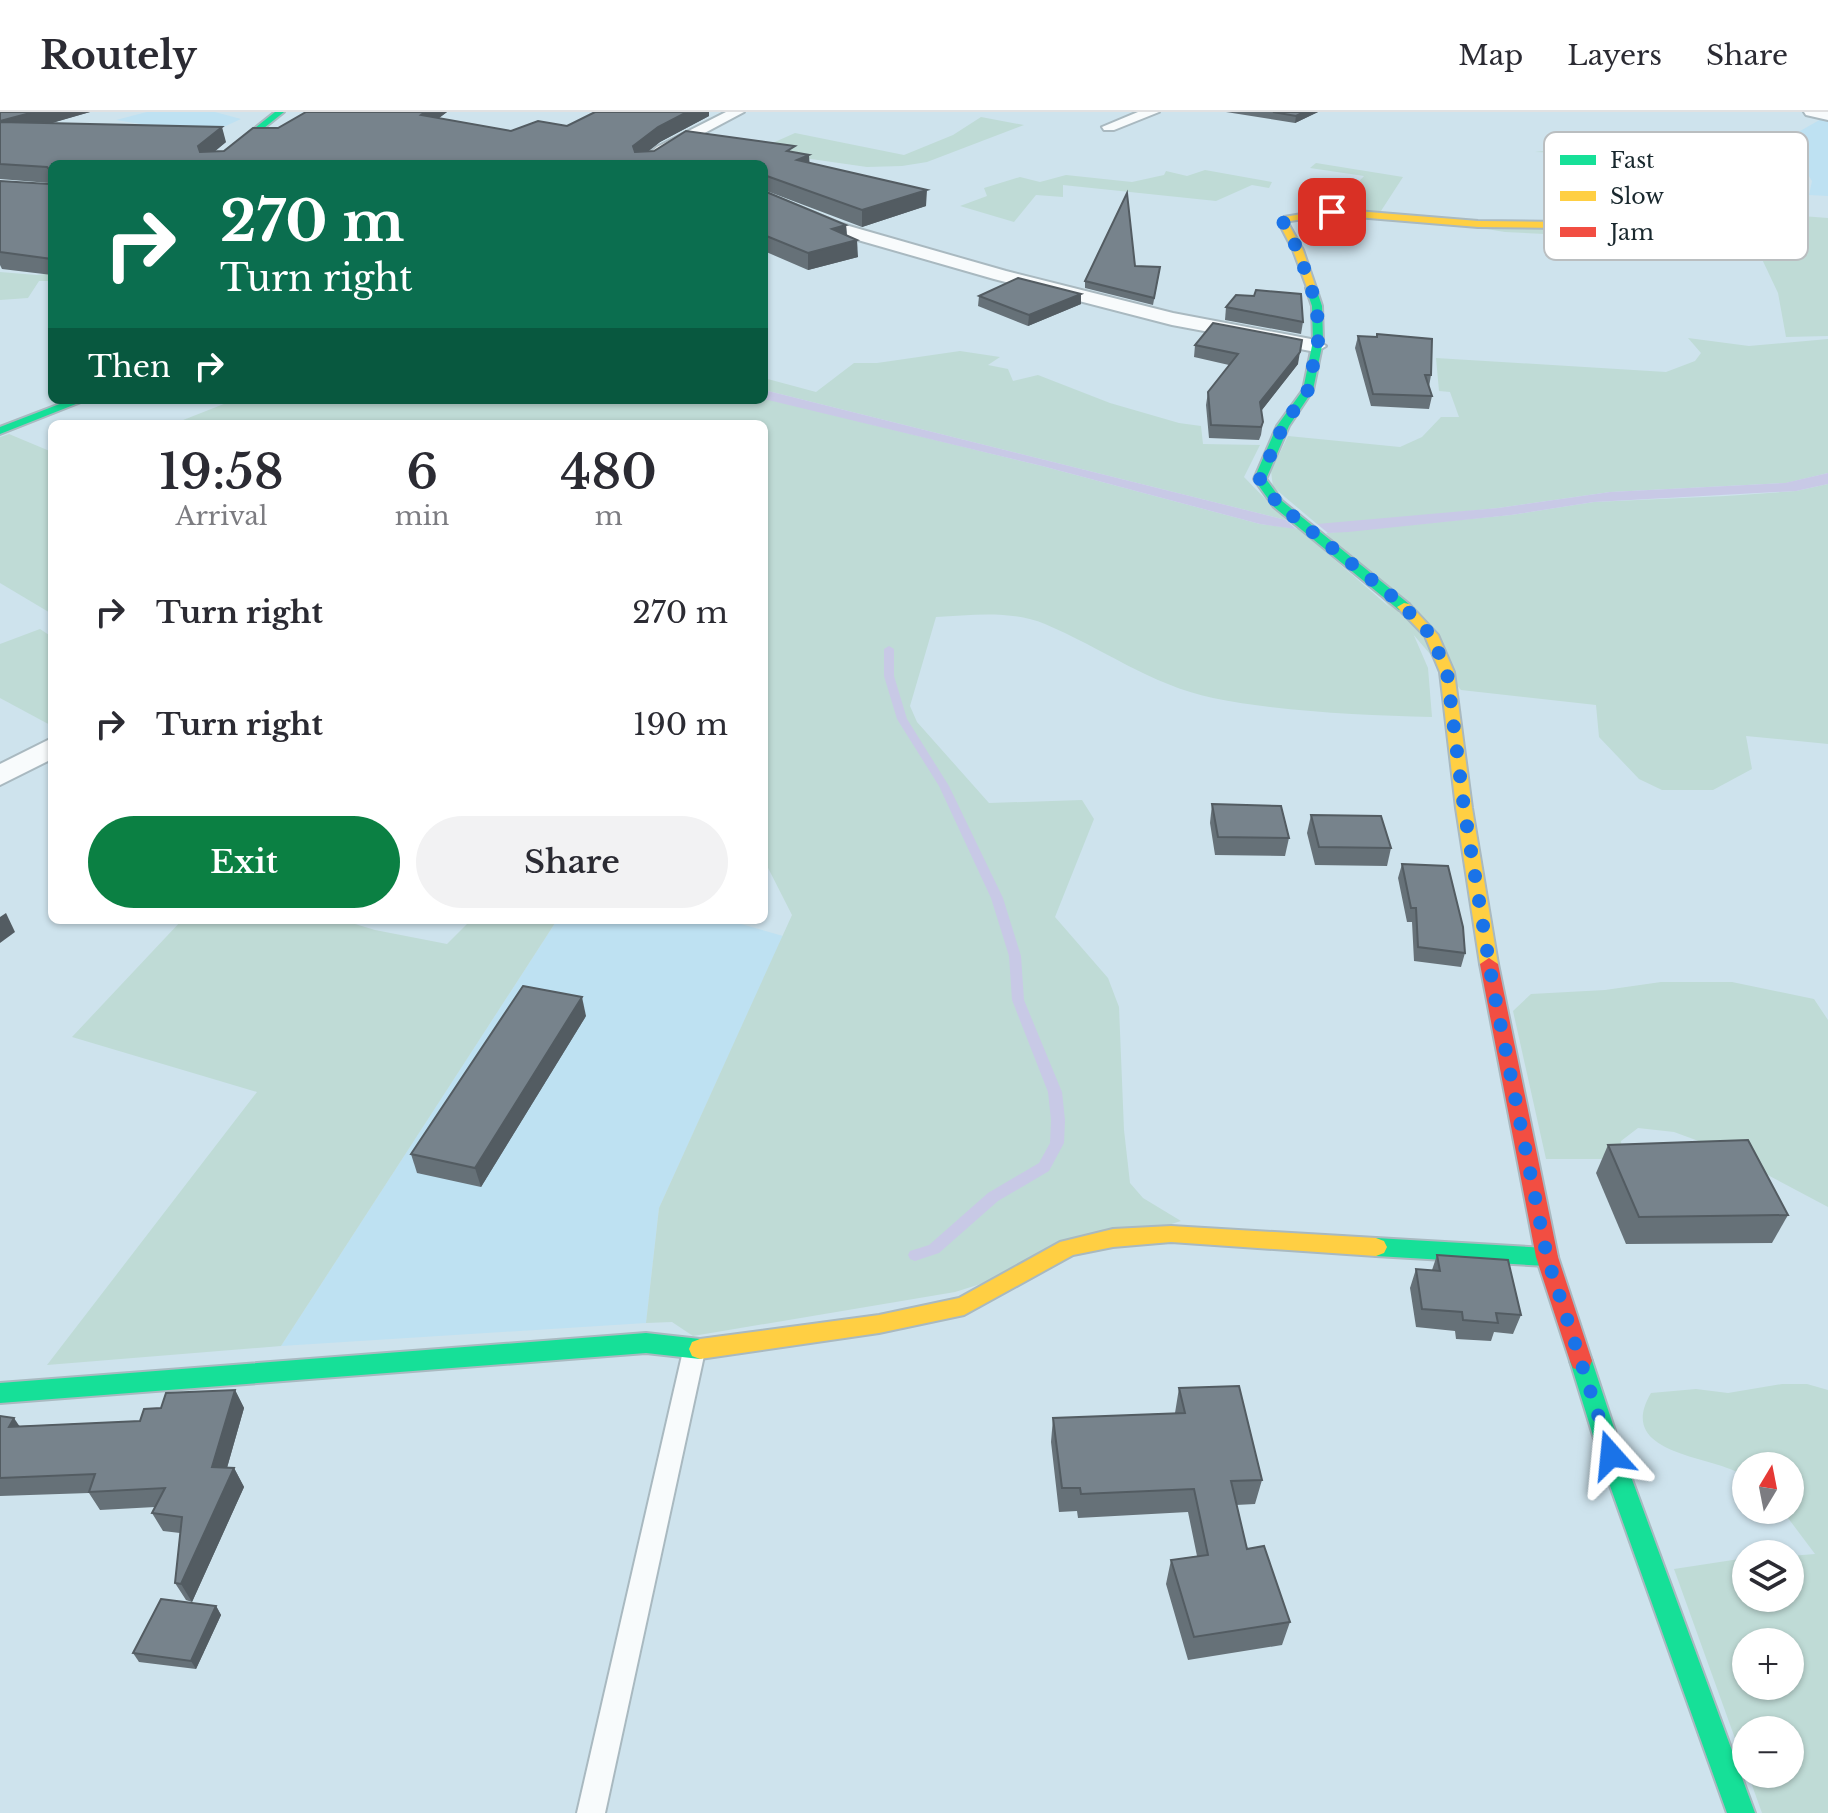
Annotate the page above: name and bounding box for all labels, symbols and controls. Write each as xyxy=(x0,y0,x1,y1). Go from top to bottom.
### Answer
text: Routely xyxy=(40,32,197,79)
text: Map xyxy=(1458,38,1523,73)
text: Layers xyxy=(1567,38,1662,73)
text: Share xyxy=(1706,38,1788,73)
legend xyxy=(1544,132,1808,260)
text: Fast xyxy=(1610,147,1655,174)
pin xyxy=(1298,178,1366,246)
text: Slow xyxy=(1610,183,1664,210)
text: 270 m xyxy=(220,187,404,256)
icon: arrive xyxy=(1310,190,1354,234)
icon: right xyxy=(88,192,192,296)
text: Jam xyxy=(1607,219,1654,246)
text: Turn right xyxy=(220,256,413,301)
icon: right xyxy=(187,344,231,388)
text: Then xyxy=(88,348,171,385)
text: 19:58 xyxy=(159,442,284,502)
text: 6 xyxy=(406,442,438,502)
text: 480 xyxy=(561,442,657,502)
text: Arrival xyxy=(175,500,267,532)
text: min xyxy=(395,500,450,532)
text: m xyxy=(595,500,623,532)
icon: right xyxy=(88,590,132,634)
text: Turn right xyxy=(156,594,323,631)
text: 270 m xyxy=(632,594,728,631)
icon: right xyxy=(88,702,132,746)
text: Turn right xyxy=(156,706,323,743)
text: 190 m xyxy=(633,706,728,743)
button: Exit xyxy=(88,816,400,908)
button: Share xyxy=(416,816,728,908)
position arrow xyxy=(1569,1413,1653,1497)
north arrow xyxy=(1732,1452,1804,1524)
map controls xyxy=(1732,1452,1804,1788)
button: layers xyxy=(1732,1540,1804,1612)
button: + xyxy=(1732,1628,1804,1700)
button: − xyxy=(1732,1716,1804,1788)

